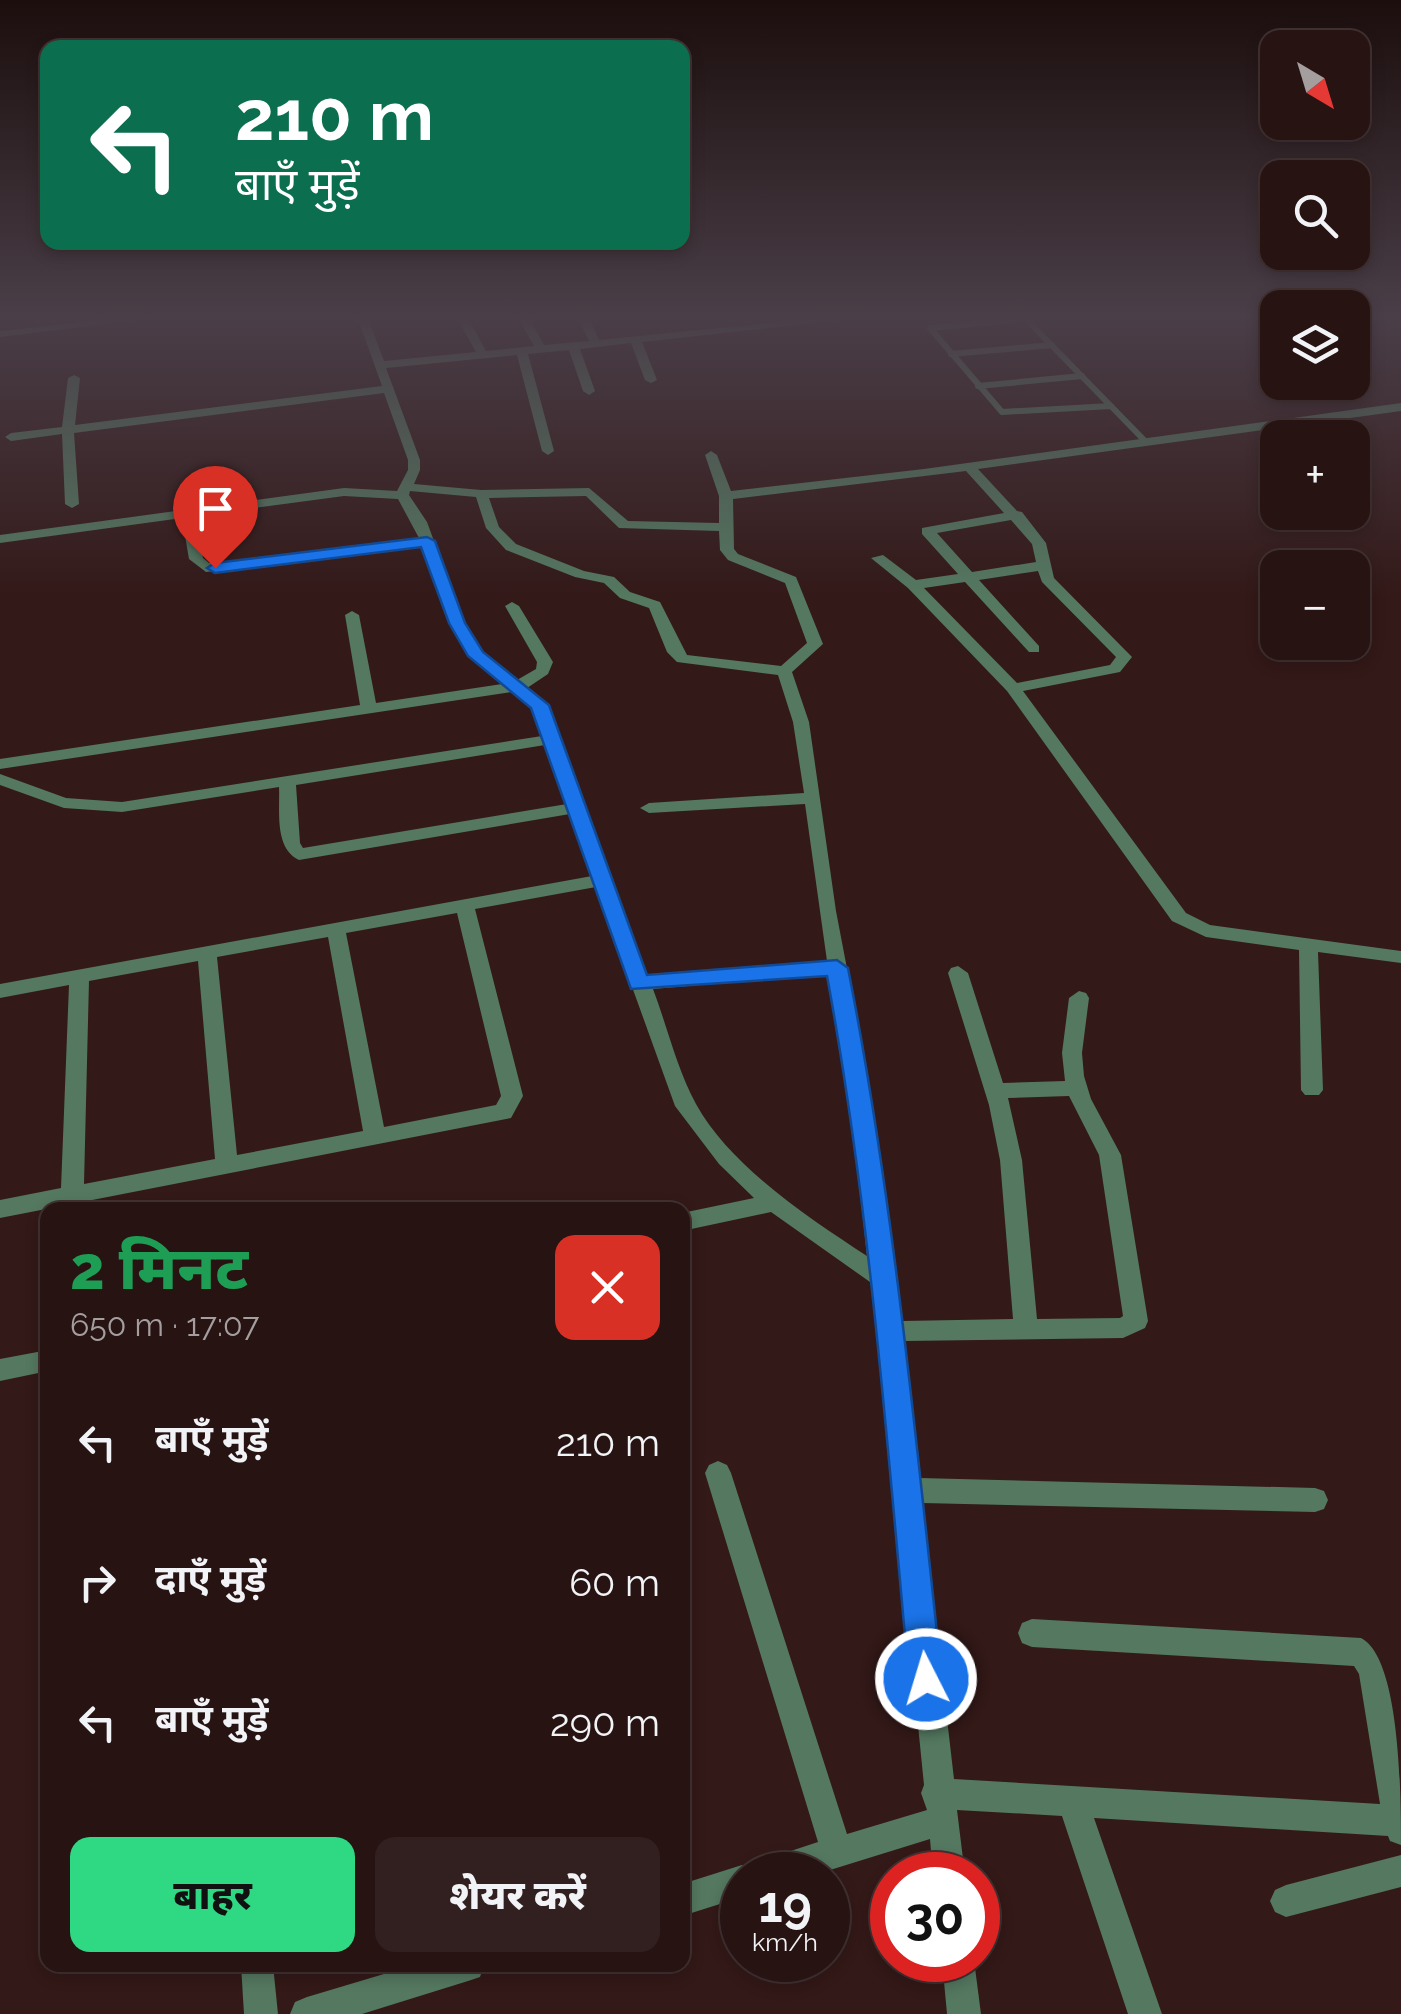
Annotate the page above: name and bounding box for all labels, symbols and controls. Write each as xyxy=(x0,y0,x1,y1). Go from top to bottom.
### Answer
north arrow xyxy=(1260,30,1370,140)
map controls xyxy=(1260,30,1370,660)
text: 210 m xyxy=(235,74,434,156)
icon: left xyxy=(70,80,200,210)
text: बाएँ मुड़ें xyxy=(235,158,360,211)
button: search xyxy=(1260,160,1370,270)
button: layers xyxy=(1260,290,1370,400)
button: + xyxy=(1260,420,1370,530)
pin xyxy=(173,466,258,569)
icon: arrive xyxy=(188,481,243,536)
button: − xyxy=(1260,550,1370,660)
text: 2 मिनट xyxy=(70,1233,248,1303)
button: close xyxy=(555,1235,660,1340)
text: 650 m · 17:07 xyxy=(70,1306,259,1343)
icon: left xyxy=(70,1415,125,1470)
text: बाएँ मुड़ें xyxy=(155,1416,268,1461)
text: 210 m xyxy=(556,1420,660,1465)
icon: right xyxy=(70,1555,125,1610)
text: दाएँ मुड़ें xyxy=(155,1556,266,1601)
text: 60 m xyxy=(569,1560,660,1605)
position arrow xyxy=(874,1627,978,1731)
icon: left xyxy=(70,1695,125,1750)
text: बाएँ मुड़ें xyxy=(155,1696,268,1741)
text: 290 m xyxy=(550,1700,660,1745)
button: बाहर xyxy=(70,1837,355,1952)
button: शेयर करें xyxy=(375,1837,660,1952)
speed limit sign: 30 xyxy=(870,1852,1000,1982)
text: 19 xyxy=(758,1875,812,1934)
text: km/h xyxy=(752,1927,818,1957)

